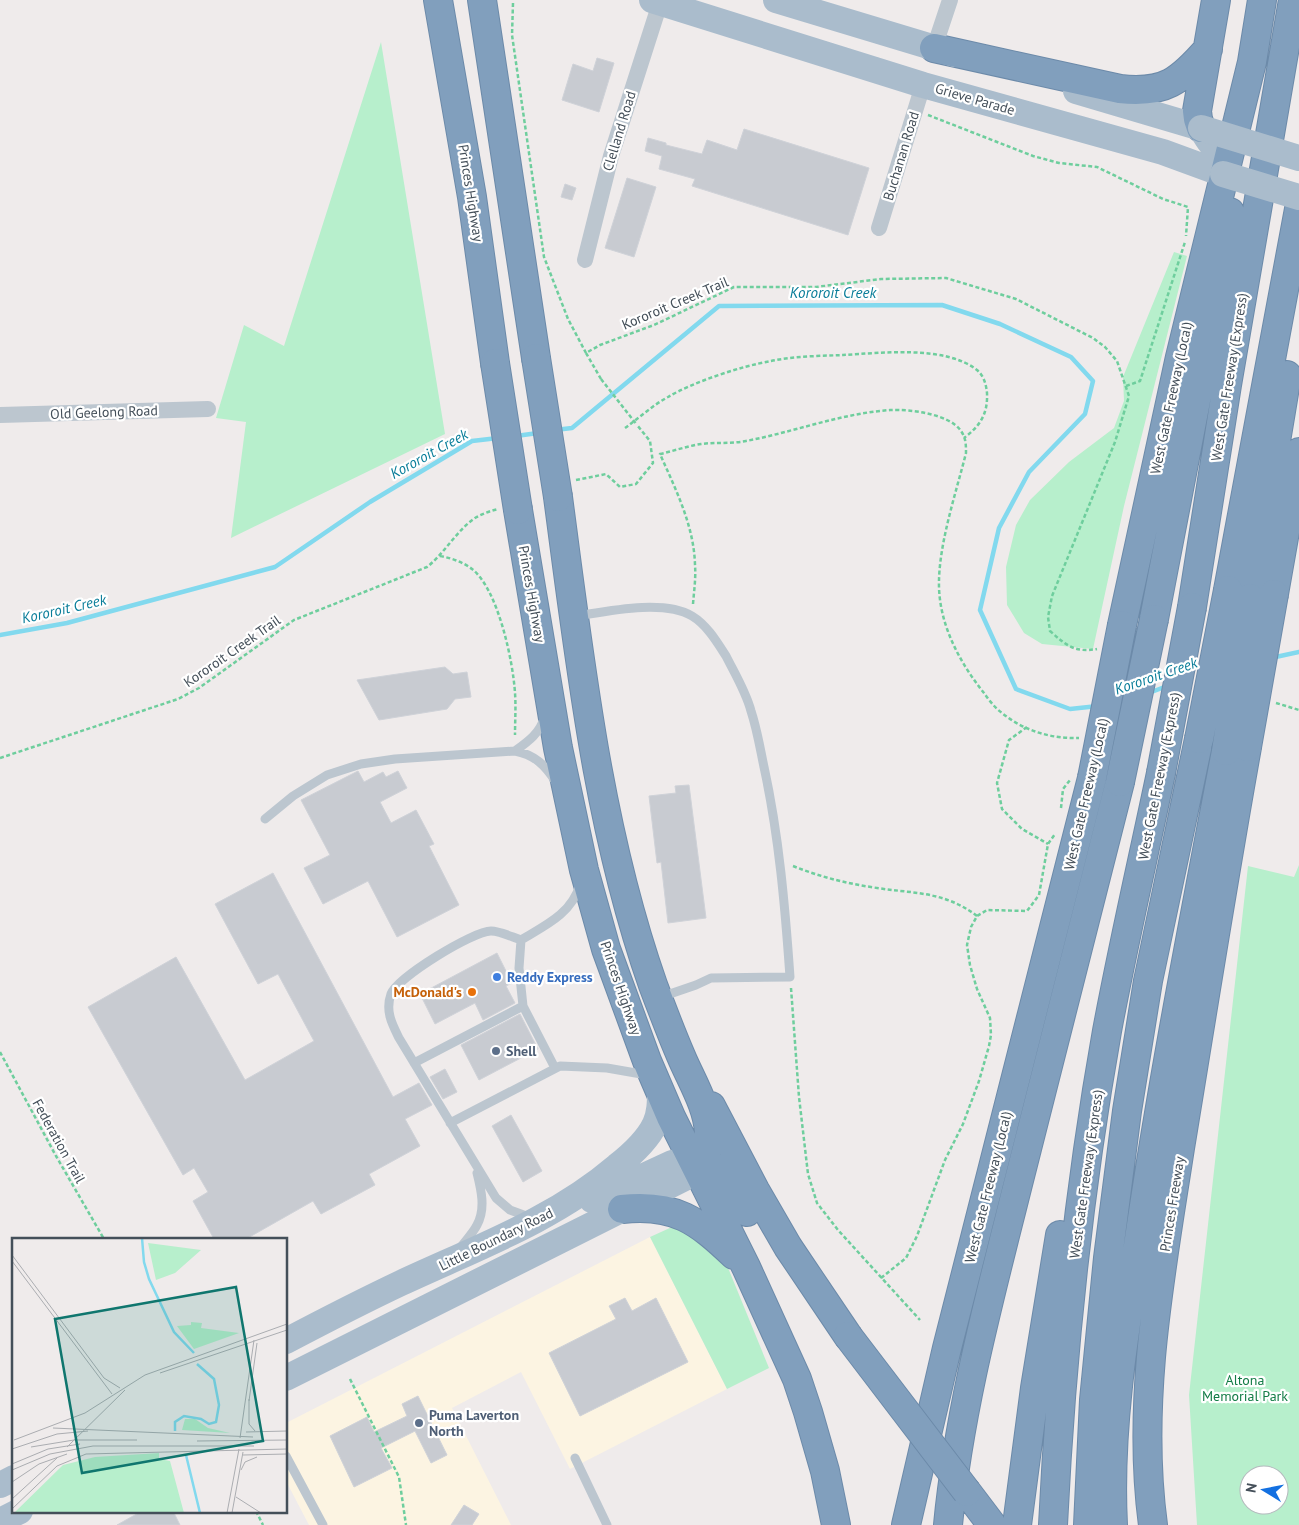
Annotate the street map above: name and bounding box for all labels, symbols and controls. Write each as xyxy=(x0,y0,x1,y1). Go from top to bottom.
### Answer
street label: Grieve Parade xyxy=(933,79,1017,119)
street label: Clelland Road xyxy=(598,89,640,173)
street label: Buchanan Road xyxy=(879,109,923,203)
street label: Princes Highway xyxy=(454,143,488,243)
street label: Kororoit Creek Trail xyxy=(619,272,731,334)
water label: Kororoit Creek xyxy=(790,283,877,302)
street label: West Gate Freeway (Express) xyxy=(1207,291,1251,462)
street label: West Gate Freeway (Local) xyxy=(1146,320,1196,476)
street label: Old Geelong Road xyxy=(50,401,158,423)
water label: Kororoit Creek xyxy=(386,424,472,483)
street label: Princes Highway xyxy=(515,544,549,644)
water label: Kororoit Creek xyxy=(20,589,109,627)
street label: Kororoit Creek Trail xyxy=(180,611,284,691)
water label: Kororoit Creek xyxy=(1112,652,1201,699)
street label: West Gate Freeway (Express) xyxy=(1134,691,1184,861)
street label: West Gate Freeway (Local) xyxy=(1060,716,1112,872)
street label: Princes Highway xyxy=(596,939,646,1038)
place label: Reddy Express xyxy=(507,968,593,986)
marker: Reddy Express xyxy=(491,971,503,983)
place label: McDonald's xyxy=(393,983,462,1001)
marker: McDonald's xyxy=(466,986,478,998)
place label: Shell xyxy=(506,1042,537,1060)
marker: Shell xyxy=(490,1045,502,1057)
street label: West Gate Freeway (Express) xyxy=(1065,1088,1107,1260)
street label: Federation Trail xyxy=(28,1096,90,1186)
street label: West Gate Freeway (Local) xyxy=(960,1109,1016,1265)
street label: Princes Freeway xyxy=(1156,1155,1188,1253)
street label: Little Boundary Road xyxy=(436,1204,556,1274)
inset map xyxy=(12,1238,288,1512)
park label: Altona Memorial Park xyxy=(1202,1371,1288,1405)
place label: Puma Laverton North xyxy=(429,1406,519,1440)
marker: Puma Laverton North xyxy=(413,1417,425,1429)
north arrow xyxy=(1239,1465,1289,1515)
text: N xyxy=(1242,1482,1261,1494)

